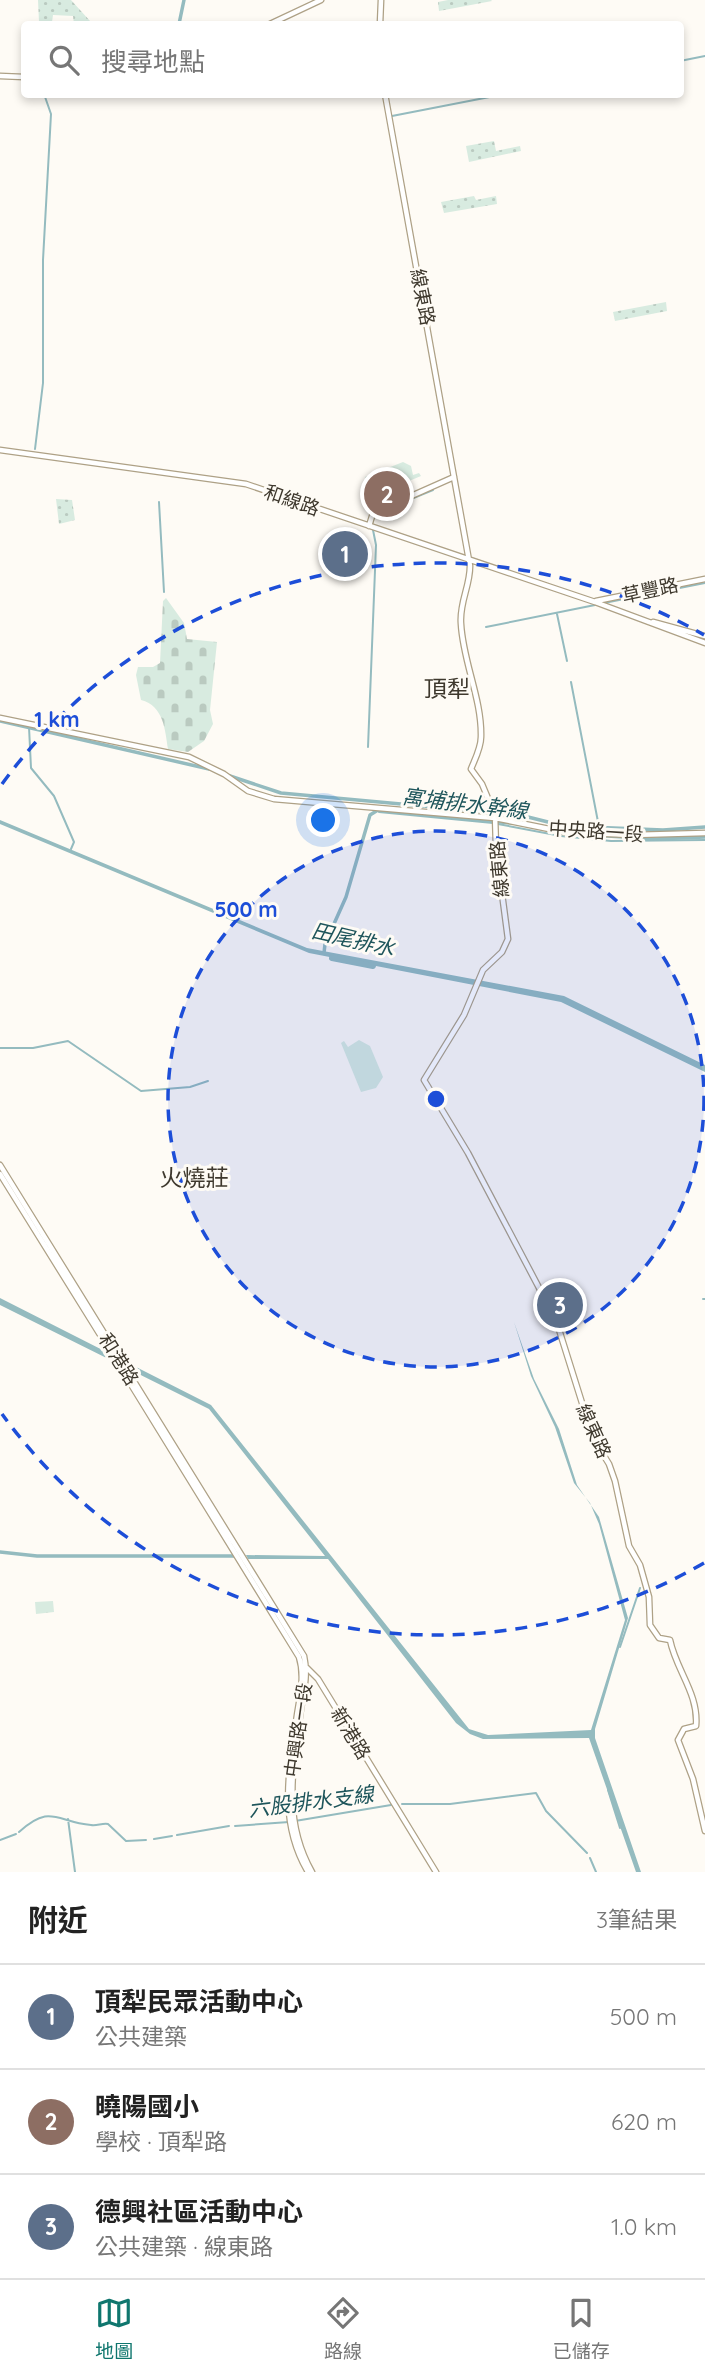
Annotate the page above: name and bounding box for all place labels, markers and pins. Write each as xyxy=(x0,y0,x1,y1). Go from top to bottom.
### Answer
pin: 2 xyxy=(364,468,410,520)
pin: 1 xyxy=(322,528,368,580)
centre of rings xyxy=(424,1087,448,1111)
pin: 3 xyxy=(537,1279,583,1331)

